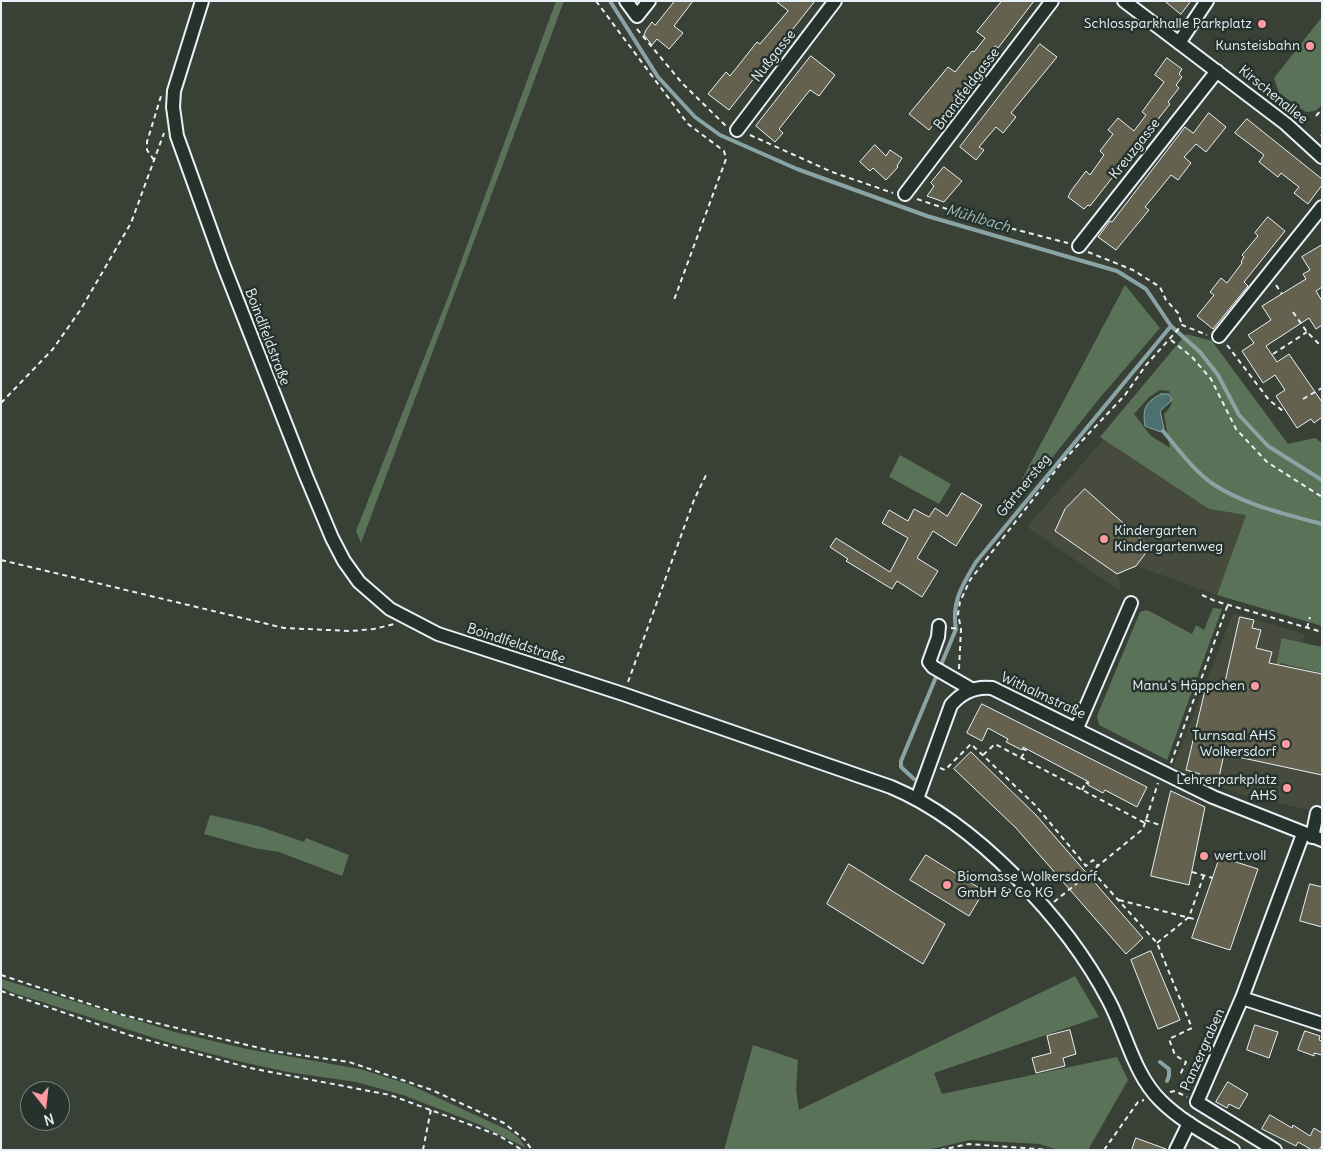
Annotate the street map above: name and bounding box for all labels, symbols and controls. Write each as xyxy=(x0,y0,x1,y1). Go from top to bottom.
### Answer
place label: Schlossparkhalle Parkplatz xyxy=(1084,16,1252,32)
marker: Schlossparkhalle Parkplatz xyxy=(1256,18,1268,30)
street label: Nußgasse xyxy=(748,27,800,85)
place label: Kunsteisbahn xyxy=(1215,38,1300,54)
marker: Kunsteisbahn xyxy=(1304,40,1316,52)
street label: Brandfeldgasse xyxy=(931,45,1003,133)
street label: Kirschenallee xyxy=(1235,62,1311,128)
street label: Kreuzgasse xyxy=(1106,115,1164,183)
water label: Mühlbach xyxy=(944,201,1012,237)
street label: Boindlfeldstraße xyxy=(241,286,293,388)
street label: Gärtnersteg xyxy=(993,451,1055,521)
place label: Kindergarten Kindergartenweg xyxy=(1114,523,1223,556)
marker: Kindergarten Kindergartenweg xyxy=(1098,533,1110,545)
street label: Boindlfeldstraße xyxy=(465,620,567,668)
street label: Withalmstraße xyxy=(998,669,1088,723)
place label: Manu's Häppchen xyxy=(1132,678,1245,694)
marker: Manu's Häppchen xyxy=(1249,680,1261,692)
place label: Turnsaal AHS Wolkersdorf xyxy=(1192,728,1276,760)
marker: Turnsaal AHS Wolkersdorf xyxy=(1280,738,1292,750)
place label: Lehrerparkplatz AHS xyxy=(1176,772,1277,804)
marker: Lehrerparkplatz AHS xyxy=(1281,782,1293,794)
place label: wert.voll xyxy=(1214,848,1266,864)
marker: wert.voll xyxy=(1198,850,1210,862)
place label: Biomasse Wolkersdorf GmbH & Co KG xyxy=(957,869,1097,902)
marker: Biomasse Wolkersdorf GmbH & Co KG xyxy=(941,879,953,891)
street label: Panzergraben xyxy=(1177,1006,1229,1094)
north arrow xyxy=(20,1081,70,1131)
text: N xyxy=(42,1109,56,1129)

